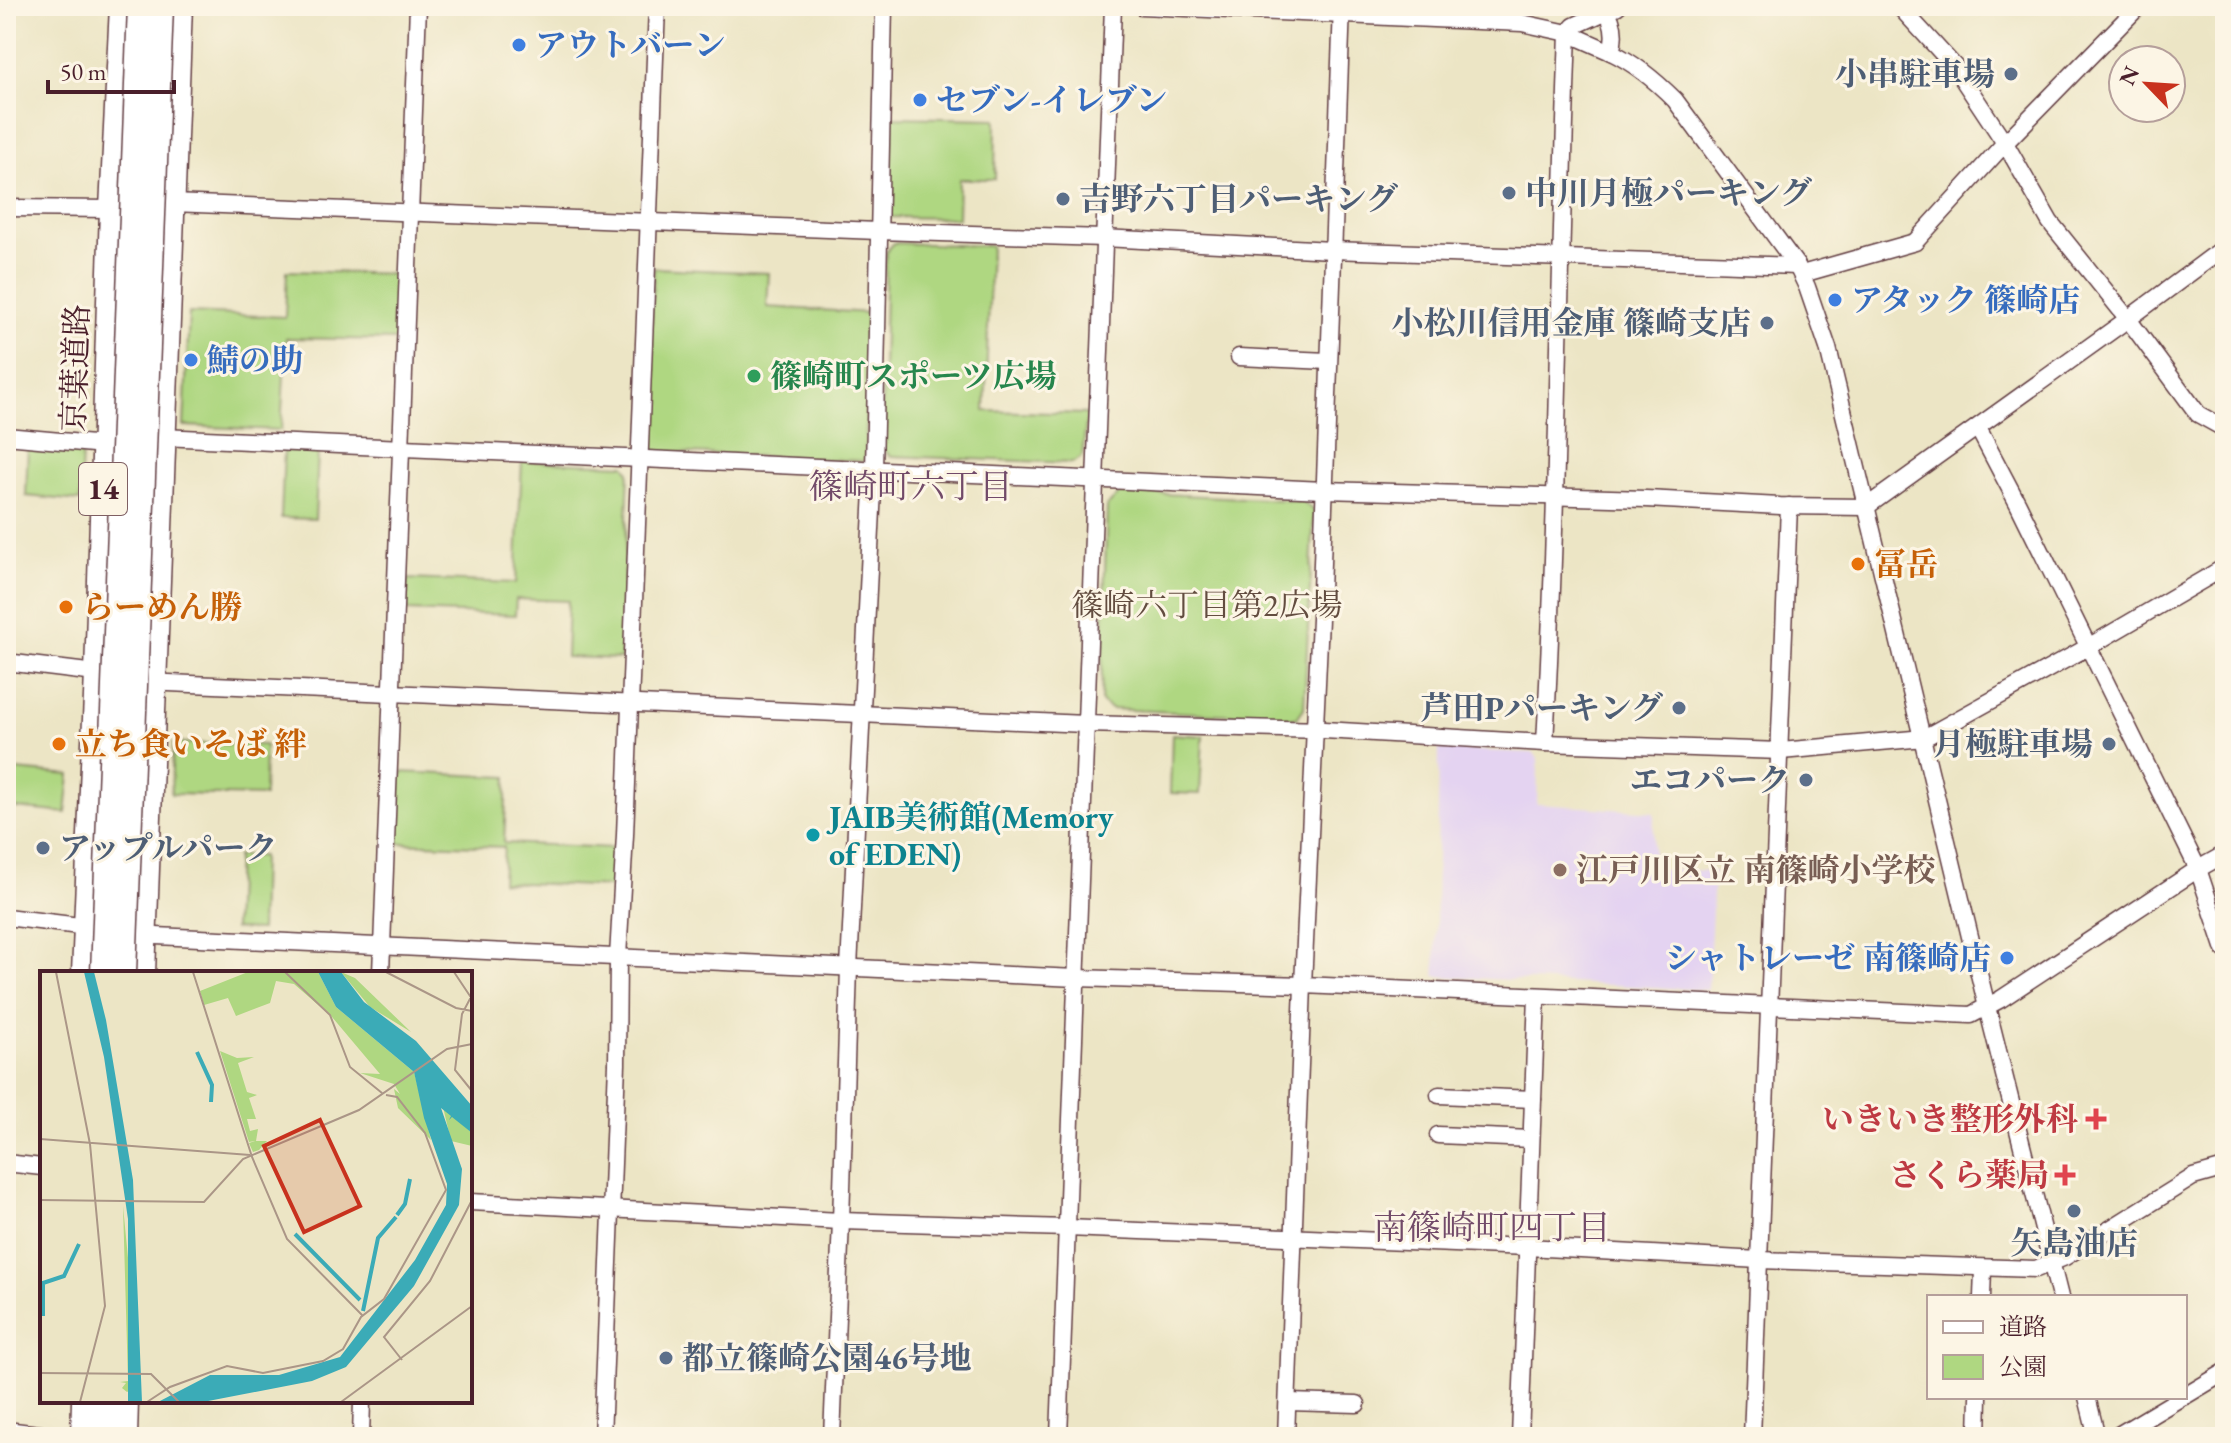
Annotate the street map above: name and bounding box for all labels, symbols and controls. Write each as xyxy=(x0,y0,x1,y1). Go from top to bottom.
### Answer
place label: アウトバーン xyxy=(535,24,726,66)
marker: アウトバーン xyxy=(510,36,528,54)
scale bar xyxy=(48,44,174,94)
north arrow xyxy=(2107,44,2187,124)
place label: 小串駐車場 xyxy=(1835,53,1995,95)
text: 50 m xyxy=(60,56,107,87)
text: N xyxy=(2112,61,2146,90)
marker: 小串駐車場 xyxy=(2002,65,2020,83)
place label: セブン-イレブン xyxy=(936,79,1168,121)
marker: セブン-イレブン xyxy=(911,91,929,109)
place label: 中川月極パーキング xyxy=(1525,172,1812,214)
place label: 吉野六丁目パーキング xyxy=(1079,178,1398,220)
marker: 中川月極パーキング xyxy=(1500,184,1518,202)
marker: 吉野六丁目パーキング xyxy=(1054,190,1072,208)
place label: アタック 篠崎店 xyxy=(1851,279,2080,321)
marker: アタック 篠崎店 xyxy=(1826,291,1844,309)
place label: 小松川信用金庫 篠崎支店 xyxy=(1391,302,1751,344)
street label: 京葉道路 xyxy=(52,303,98,433)
marker: 小松川信用金庫 篠崎支店 xyxy=(1758,314,1776,332)
place label: 鯖の助 xyxy=(207,339,303,381)
marker: 鯖の助 xyxy=(182,351,200,369)
place label: 篠崎町スポーツ広場 xyxy=(770,355,1057,397)
marker: 篠崎町スポーツ広場 xyxy=(745,367,763,385)
road number: 14 xyxy=(79,463,127,515)
district label: 篠崎町六丁目 xyxy=(809,464,1013,508)
place label: 冨岳 xyxy=(1874,543,1938,585)
marker: 冨岳 xyxy=(1849,555,1867,573)
park label: 篠崎六丁目第2広場 xyxy=(1071,584,1343,626)
place label: らーめん勝 xyxy=(82,586,242,628)
marker: らーめん勝 xyxy=(57,598,75,616)
place label: 芦田Pパーキング xyxy=(1421,687,1663,729)
marker: 芦田Pパーキング xyxy=(1670,699,1688,717)
place label: 立ち食いそば 絆 xyxy=(75,723,307,765)
place label: 月極駐車場 xyxy=(1933,723,2093,765)
marker: 立ち食いそば 絆 xyxy=(50,735,68,753)
marker: 月極駐車場 xyxy=(2100,735,2118,753)
place label: エコパーク xyxy=(1630,759,1790,801)
marker: エコパーク xyxy=(1797,771,1815,789)
place label: JAIB美術館(Memory of EDEN) xyxy=(826,796,1114,875)
marker: JAIB美術館(Memory of EDEN) xyxy=(804,826,822,844)
place label: アップルパーク xyxy=(59,827,277,869)
marker: アップルパーク xyxy=(34,839,52,857)
place label: 江戸川区立 南篠崎小学校 xyxy=(1576,849,1936,891)
marker: 江戸川区立 南篠崎小学校 xyxy=(1551,861,1569,879)
place label: シャトレーゼ 南篠崎店 xyxy=(1665,937,1991,979)
marker: シャトレーゼ 南篠崎店 xyxy=(1998,949,2016,967)
inset map xyxy=(40,971,472,1403)
place label: いきいき整形外科 xyxy=(1822,1098,2078,1140)
marker: いきいき整形外科 xyxy=(2085,1108,2107,1130)
place label: さくら薬局 xyxy=(1889,1154,2049,1196)
marker: さくら薬局 xyxy=(2056,1166,2074,1184)
marker: 矢島油店 xyxy=(2065,1202,2083,1220)
district label: 南篠崎町四丁目 xyxy=(1373,1205,1611,1249)
place label: 矢島油店 xyxy=(2010,1222,2138,1264)
legend xyxy=(1927,1295,2187,1399)
text: 道路 xyxy=(1999,1311,2047,1342)
place label: 都立篠崎公園46号地 xyxy=(682,1337,972,1379)
marker: 都立篠崎公園46号地 xyxy=(657,1349,675,1367)
text: 公園 xyxy=(1999,1351,2047,1382)

